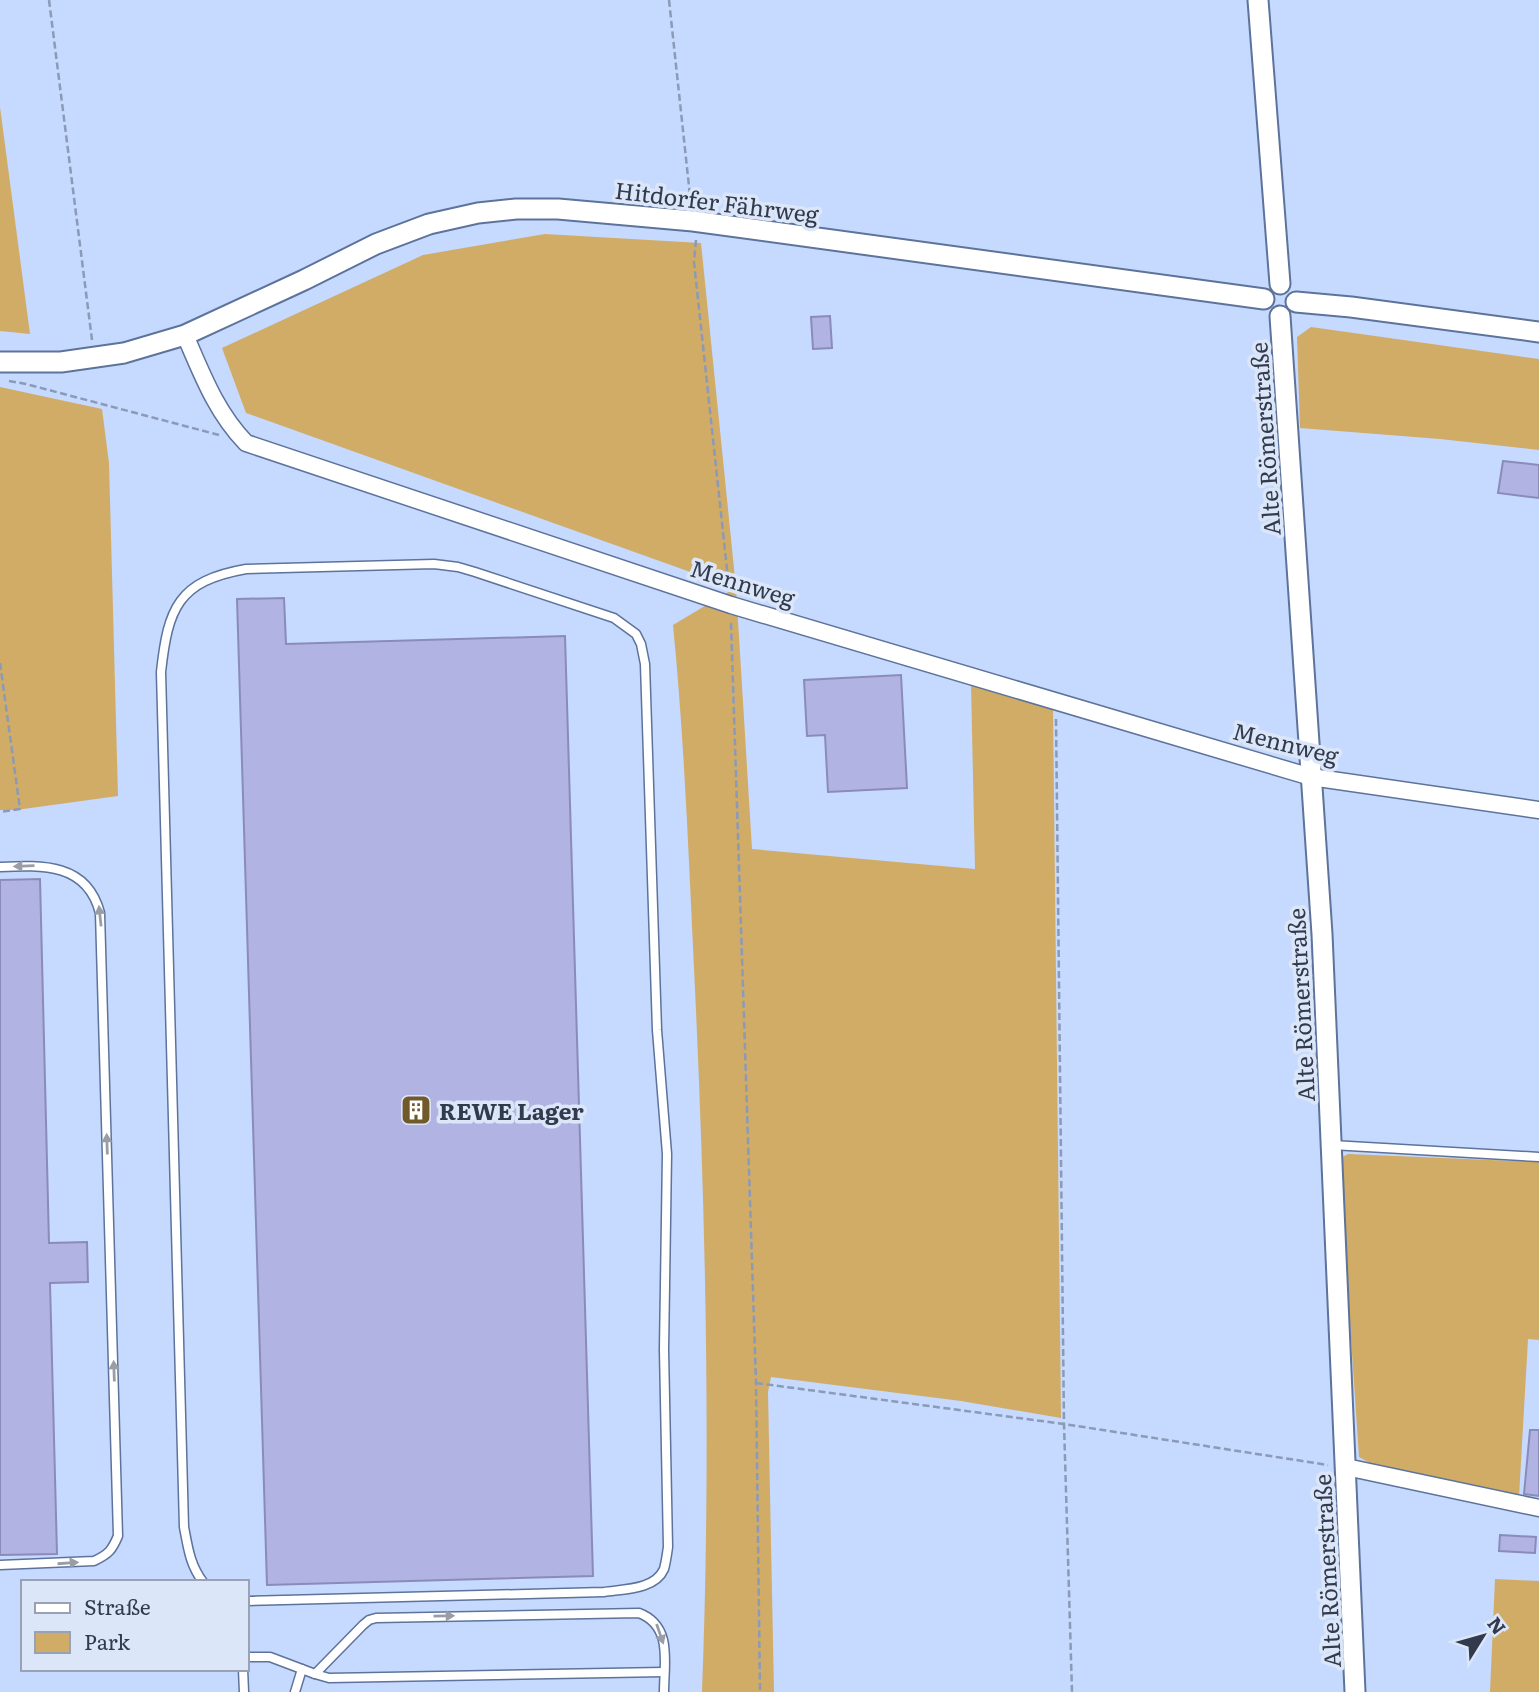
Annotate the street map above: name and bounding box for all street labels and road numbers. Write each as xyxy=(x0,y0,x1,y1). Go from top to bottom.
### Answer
street label: Hitdorfer Fährweg xyxy=(613,172,821,230)
street label: Alte Römerstraße xyxy=(1240,341,1288,537)
street label: Mennweg xyxy=(686,550,800,614)
street label: Mennweg xyxy=(1230,712,1343,772)
street label: Alte Römerstraße xyxy=(1278,907,1322,1103)
street label: Alte Römerstraße xyxy=(1304,1473,1348,1669)

